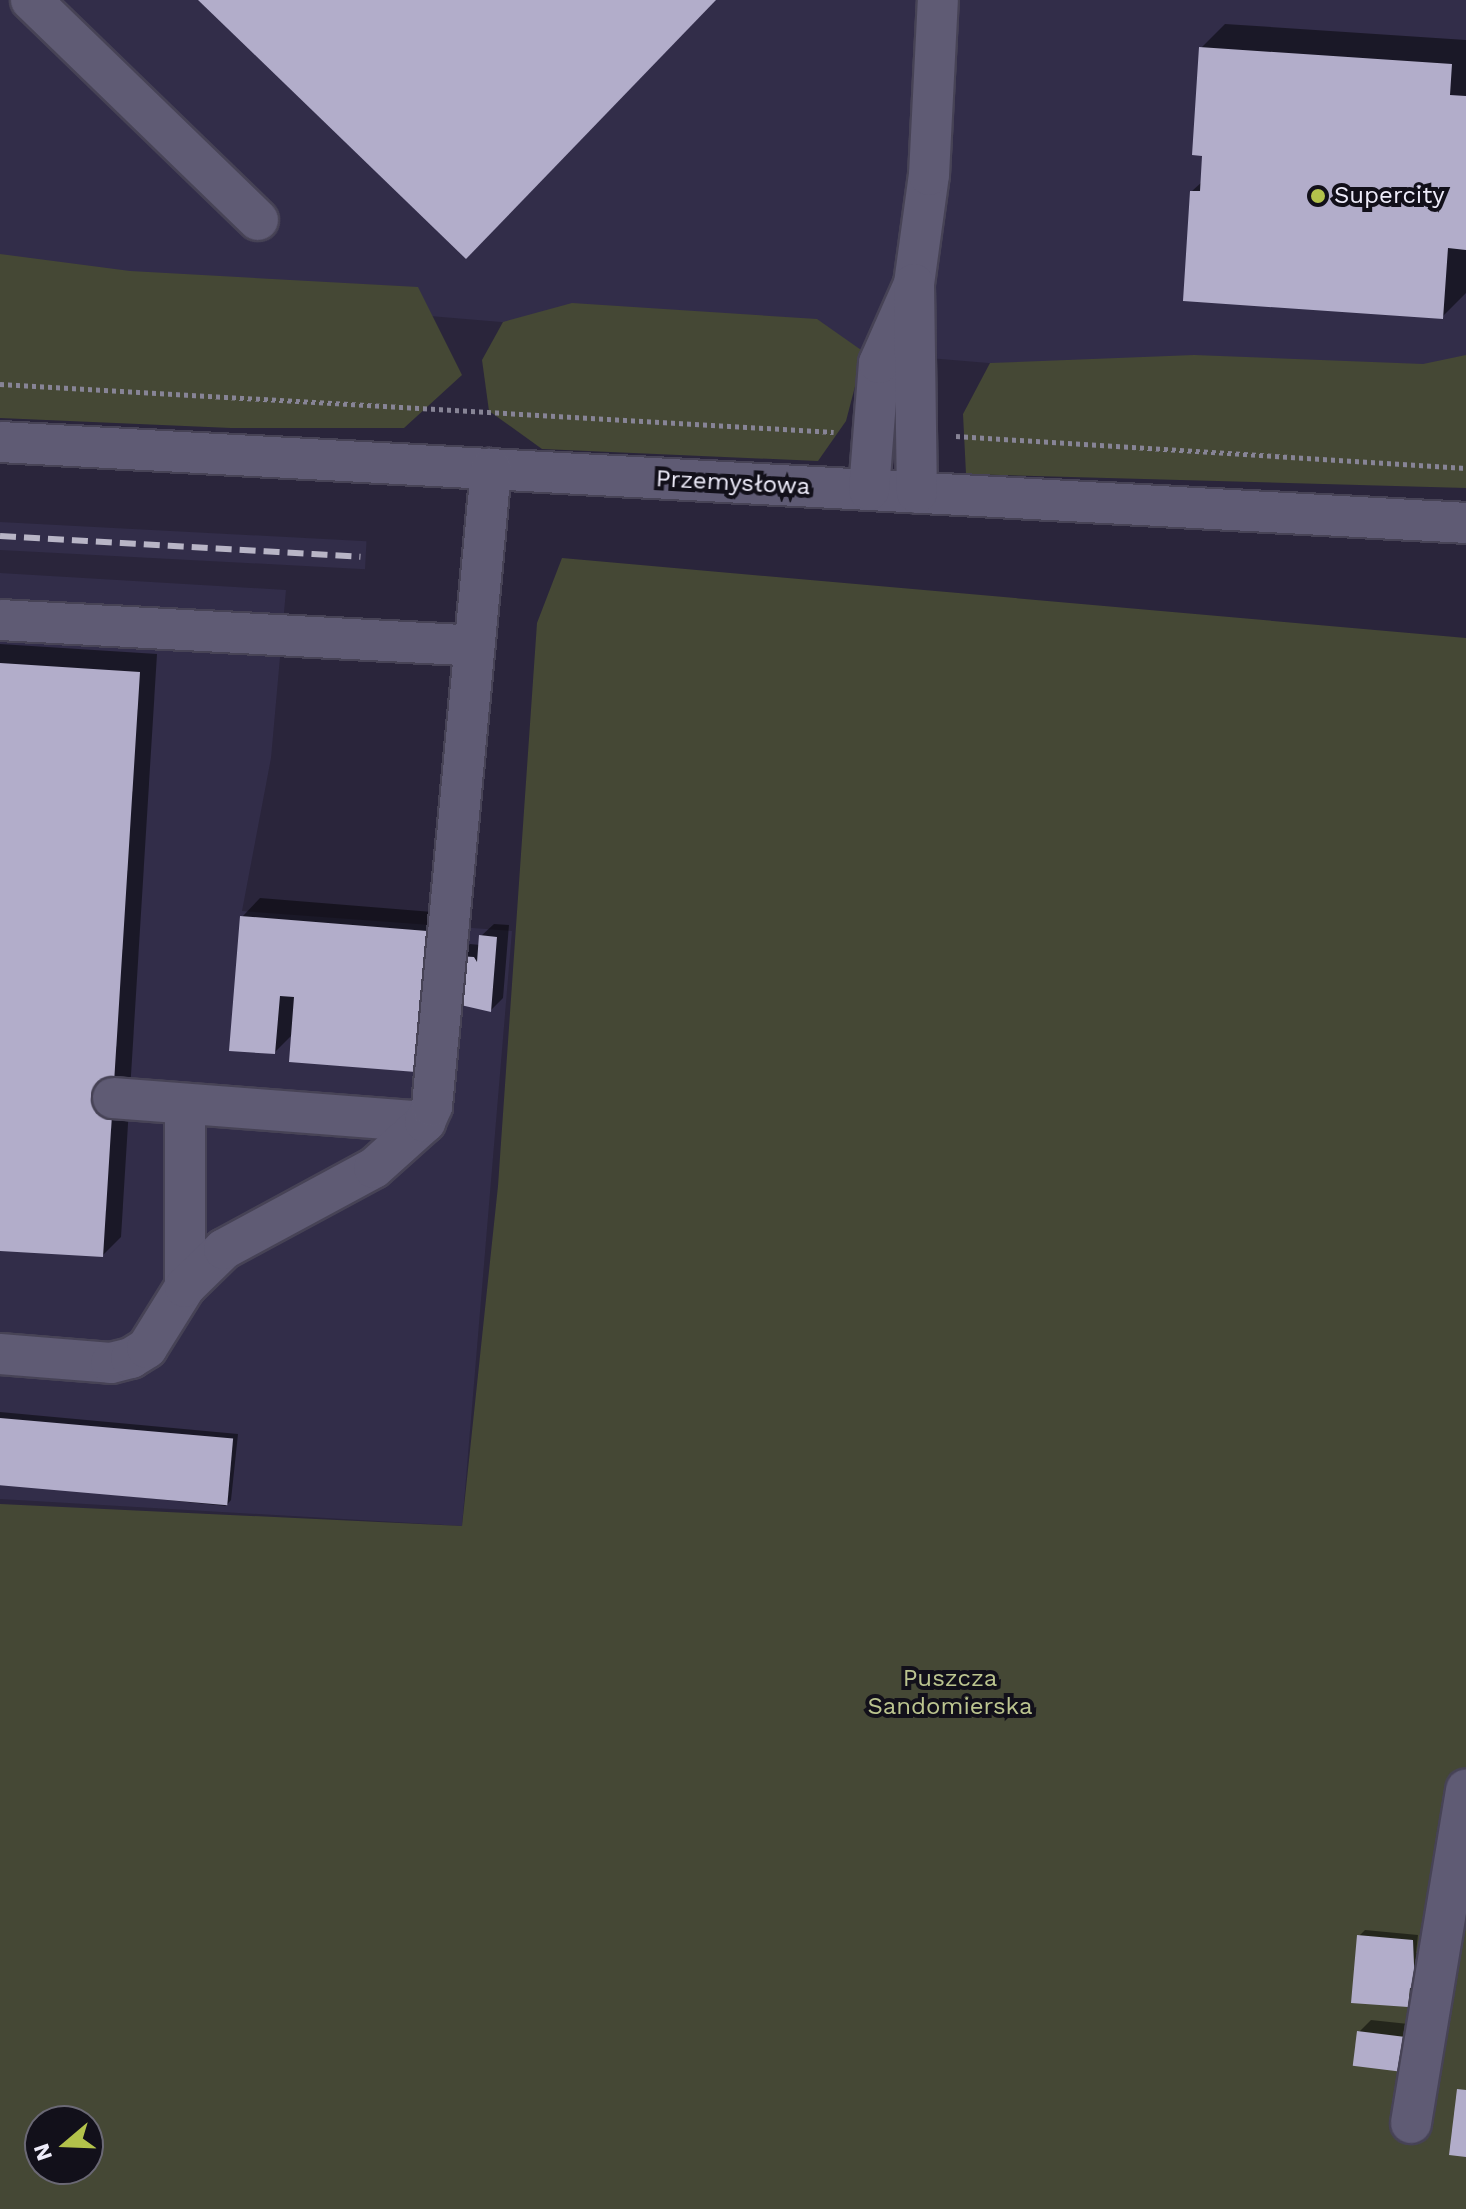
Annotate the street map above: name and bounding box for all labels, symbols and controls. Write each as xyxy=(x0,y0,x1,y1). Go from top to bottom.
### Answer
place label: Supercity xyxy=(1334,182,1445,210)
marker: Supercity xyxy=(1309,187,1327,205)
street label: Przemysłowa xyxy=(655,465,811,501)
park label: Puszcza Sandomierska xyxy=(867,1665,1033,1721)
north arrow xyxy=(24,2105,104,2185)
text: N xyxy=(28,2141,57,2164)

